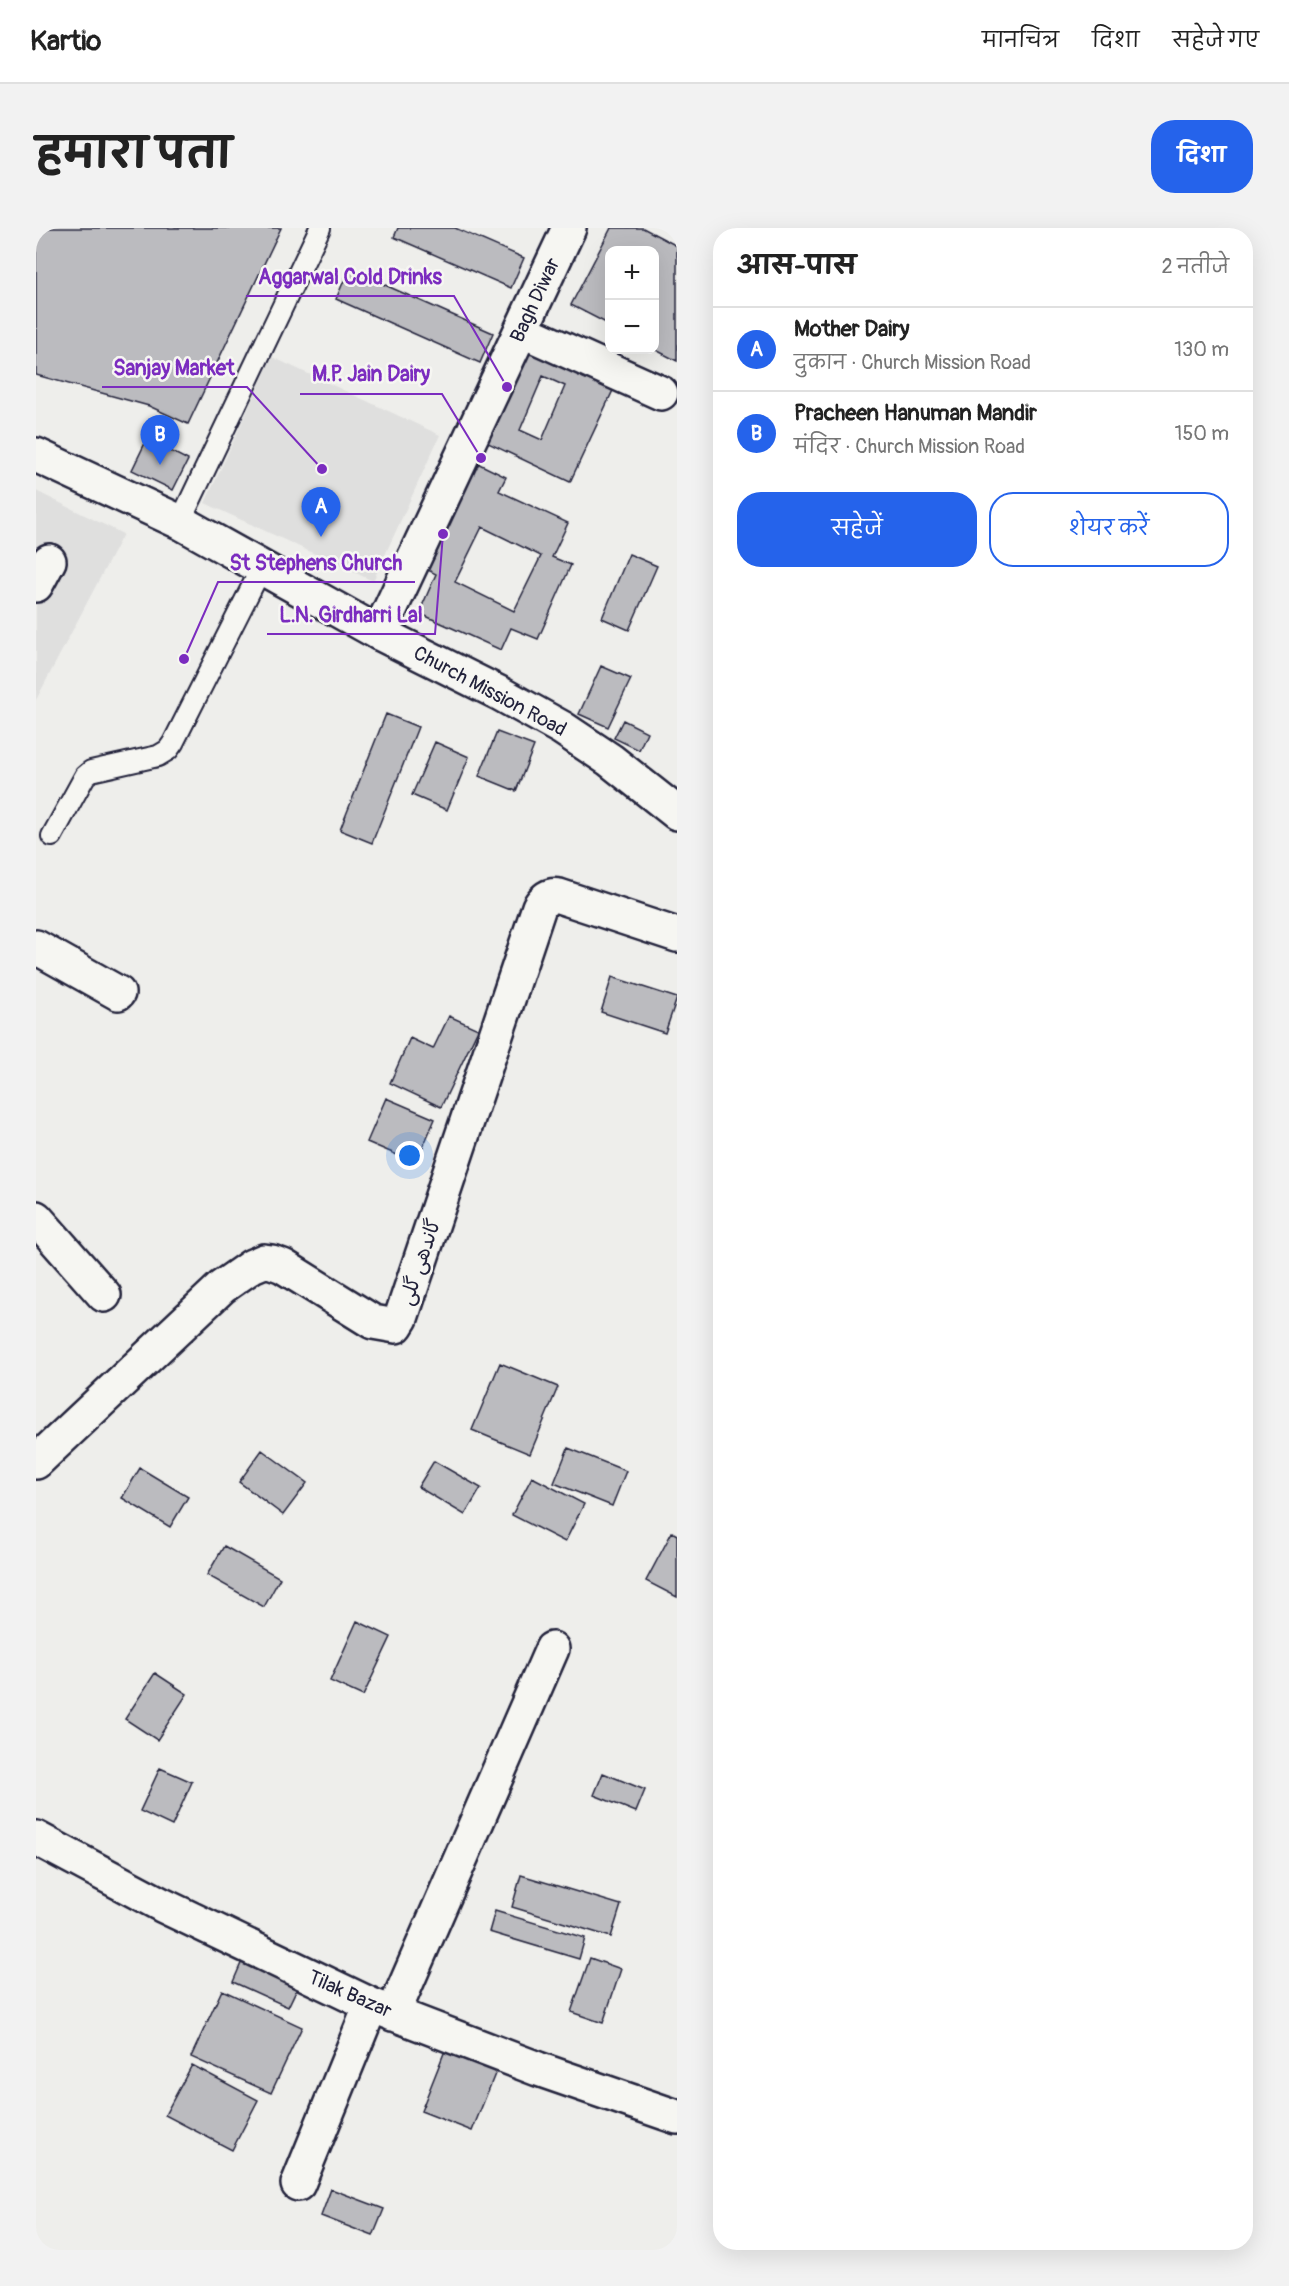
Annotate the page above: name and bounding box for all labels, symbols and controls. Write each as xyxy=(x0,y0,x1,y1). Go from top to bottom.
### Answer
text: Kartio xyxy=(30,24,101,59)
text: मानचित्र xyxy=(982,27,1059,54)
text: दिशा xyxy=(1092,27,1140,54)
text: सहेजे गए xyxy=(1173,27,1259,54)
button: दिशा xyxy=(1151,120,1253,193)
text: हमारा पता xyxy=(36,128,232,180)
map controls xyxy=(605,246,659,354)
button: + xyxy=(605,246,659,300)
text: आस-पास xyxy=(737,250,856,282)
street label: Bagh Diwar xyxy=(505,254,565,346)
text: 2 नतीजे xyxy=(1162,254,1229,279)
callout: Aggarwal Cold Drinks xyxy=(246,257,454,296)
text: Aggarwal Cold Drinks xyxy=(258,264,443,291)
button: − xyxy=(605,300,659,354)
text: Mother Dairy xyxy=(794,315,910,343)
text: A xyxy=(750,337,763,362)
text: 130 m xyxy=(1174,337,1229,362)
callout: Sanjay Market xyxy=(102,348,247,387)
text: दुकान · Church Mission Road xyxy=(794,350,1031,375)
text: Sanjay Market xyxy=(113,355,235,382)
callout: M.P. Jain Dairy xyxy=(300,355,442,394)
text: M.P. Jain Dairy xyxy=(312,361,430,388)
text: Pracheen Hanuman Mandir xyxy=(794,399,1037,427)
pin: B xyxy=(140,416,180,465)
text: B xyxy=(751,421,762,446)
text: 150 m xyxy=(1175,421,1229,446)
text: मंदिर · Church Mission Road xyxy=(794,434,1025,459)
pin: A xyxy=(302,488,340,537)
button: सहेजें xyxy=(737,492,977,567)
button: शेयर करें xyxy=(989,492,1229,567)
callout: St Stephens Church xyxy=(218,543,415,582)
text: St Stephens Church xyxy=(230,550,403,577)
callout: L.N. Girdharri Lal xyxy=(267,595,435,634)
text: L.N. Girdharri Lal xyxy=(279,602,423,629)
street label: Church Mission Road xyxy=(409,640,571,742)
your location xyxy=(395,1141,424,1170)
street label: گاندھی گلی xyxy=(394,1215,446,1309)
street label: Tilak Bazar xyxy=(304,1965,396,2023)

